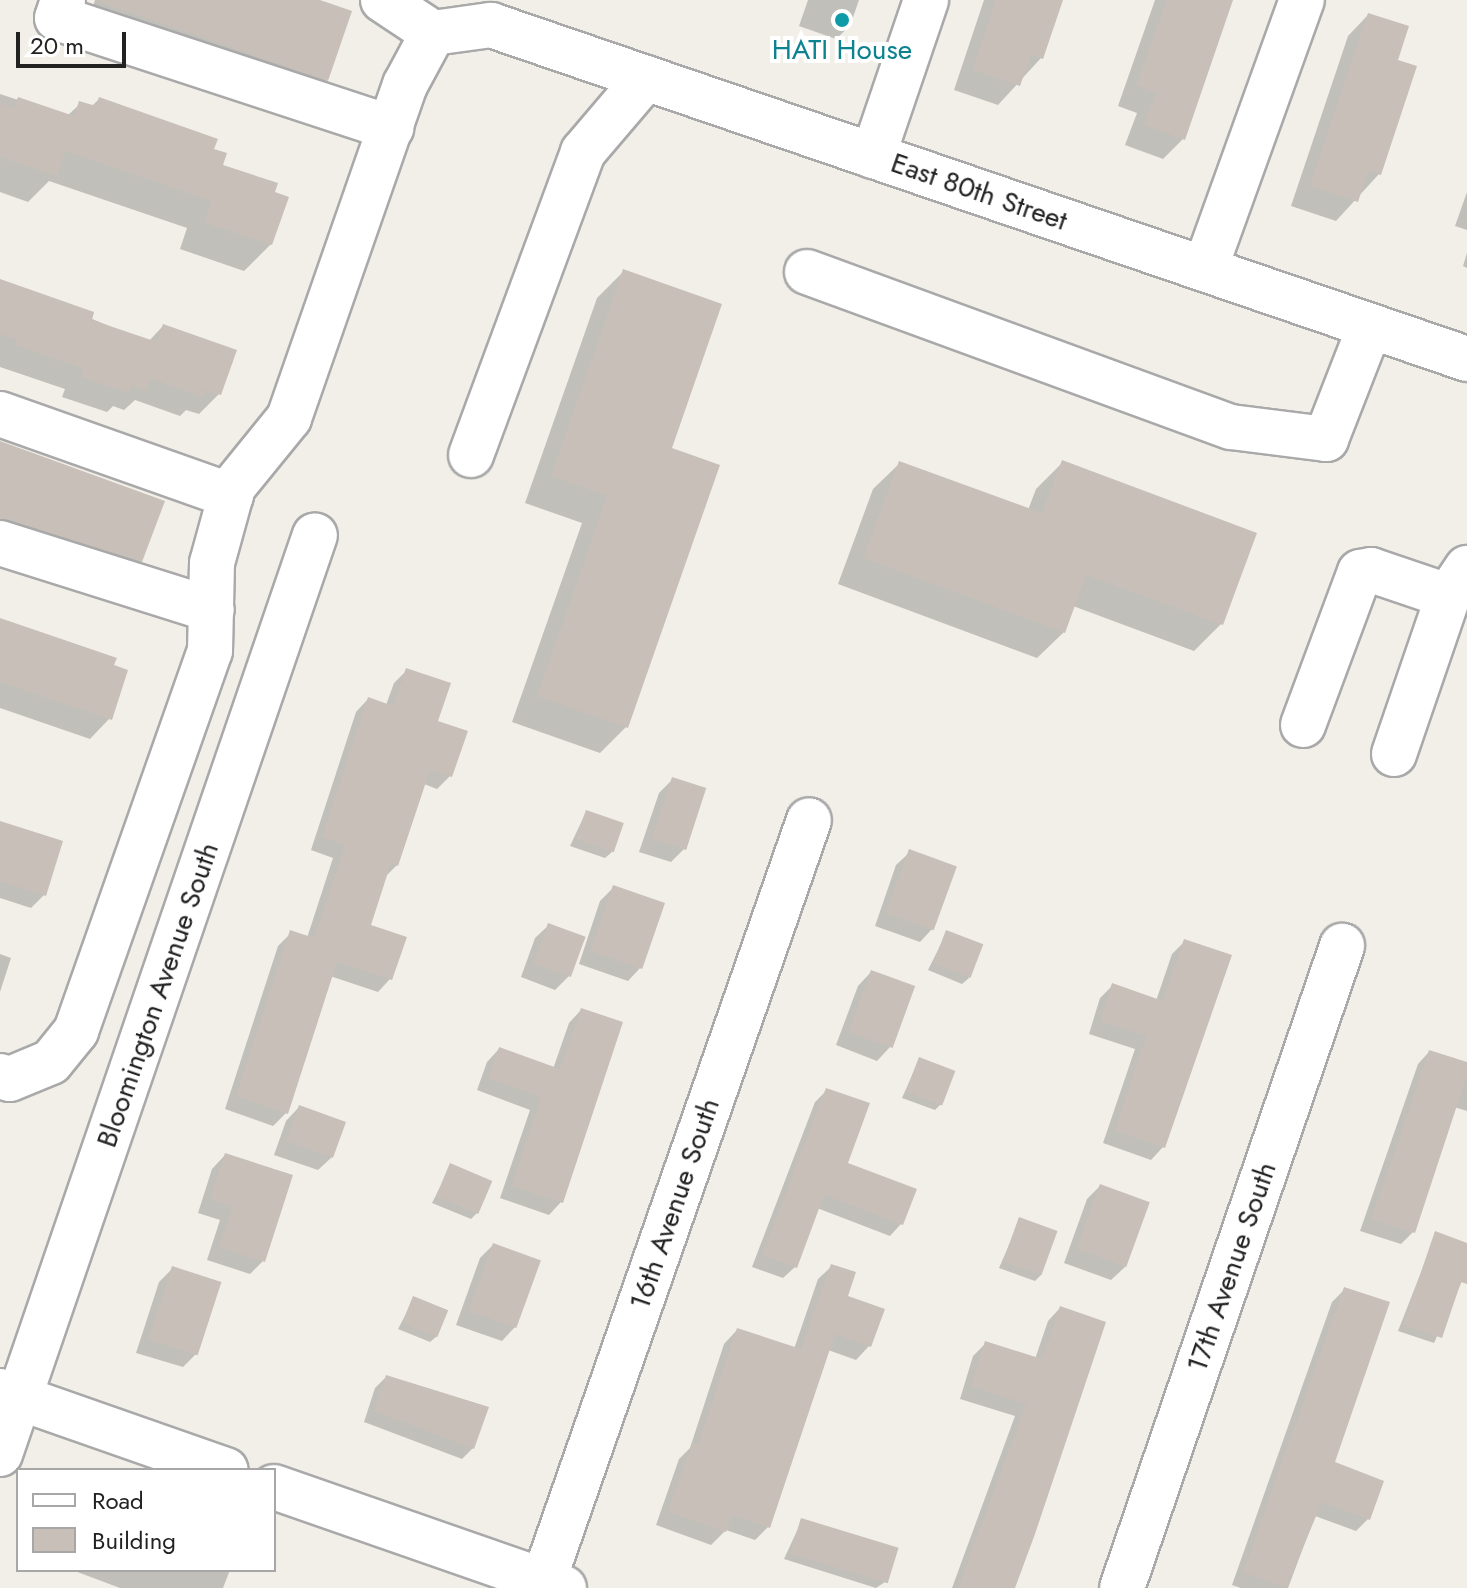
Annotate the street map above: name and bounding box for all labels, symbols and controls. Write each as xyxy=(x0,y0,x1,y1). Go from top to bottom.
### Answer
marker: HATI House xyxy=(833,11,851,29)
scale bar xyxy=(20,16,130,66)
text: 20 m xyxy=(30,28,84,63)
place label: HATI House xyxy=(772,33,912,67)
street label: East 80th Street xyxy=(887,146,1071,238)
street label: Bloomington Avenue South xyxy=(90,838,226,1152)
street label: 16th Avenue South xyxy=(623,1094,727,1314)
street label: 17th Avenue South xyxy=(1180,1158,1284,1376)
legend xyxy=(16,1468,276,1572)
text: Road xyxy=(92,1483,144,1518)
text: Building xyxy=(92,1523,176,1558)

